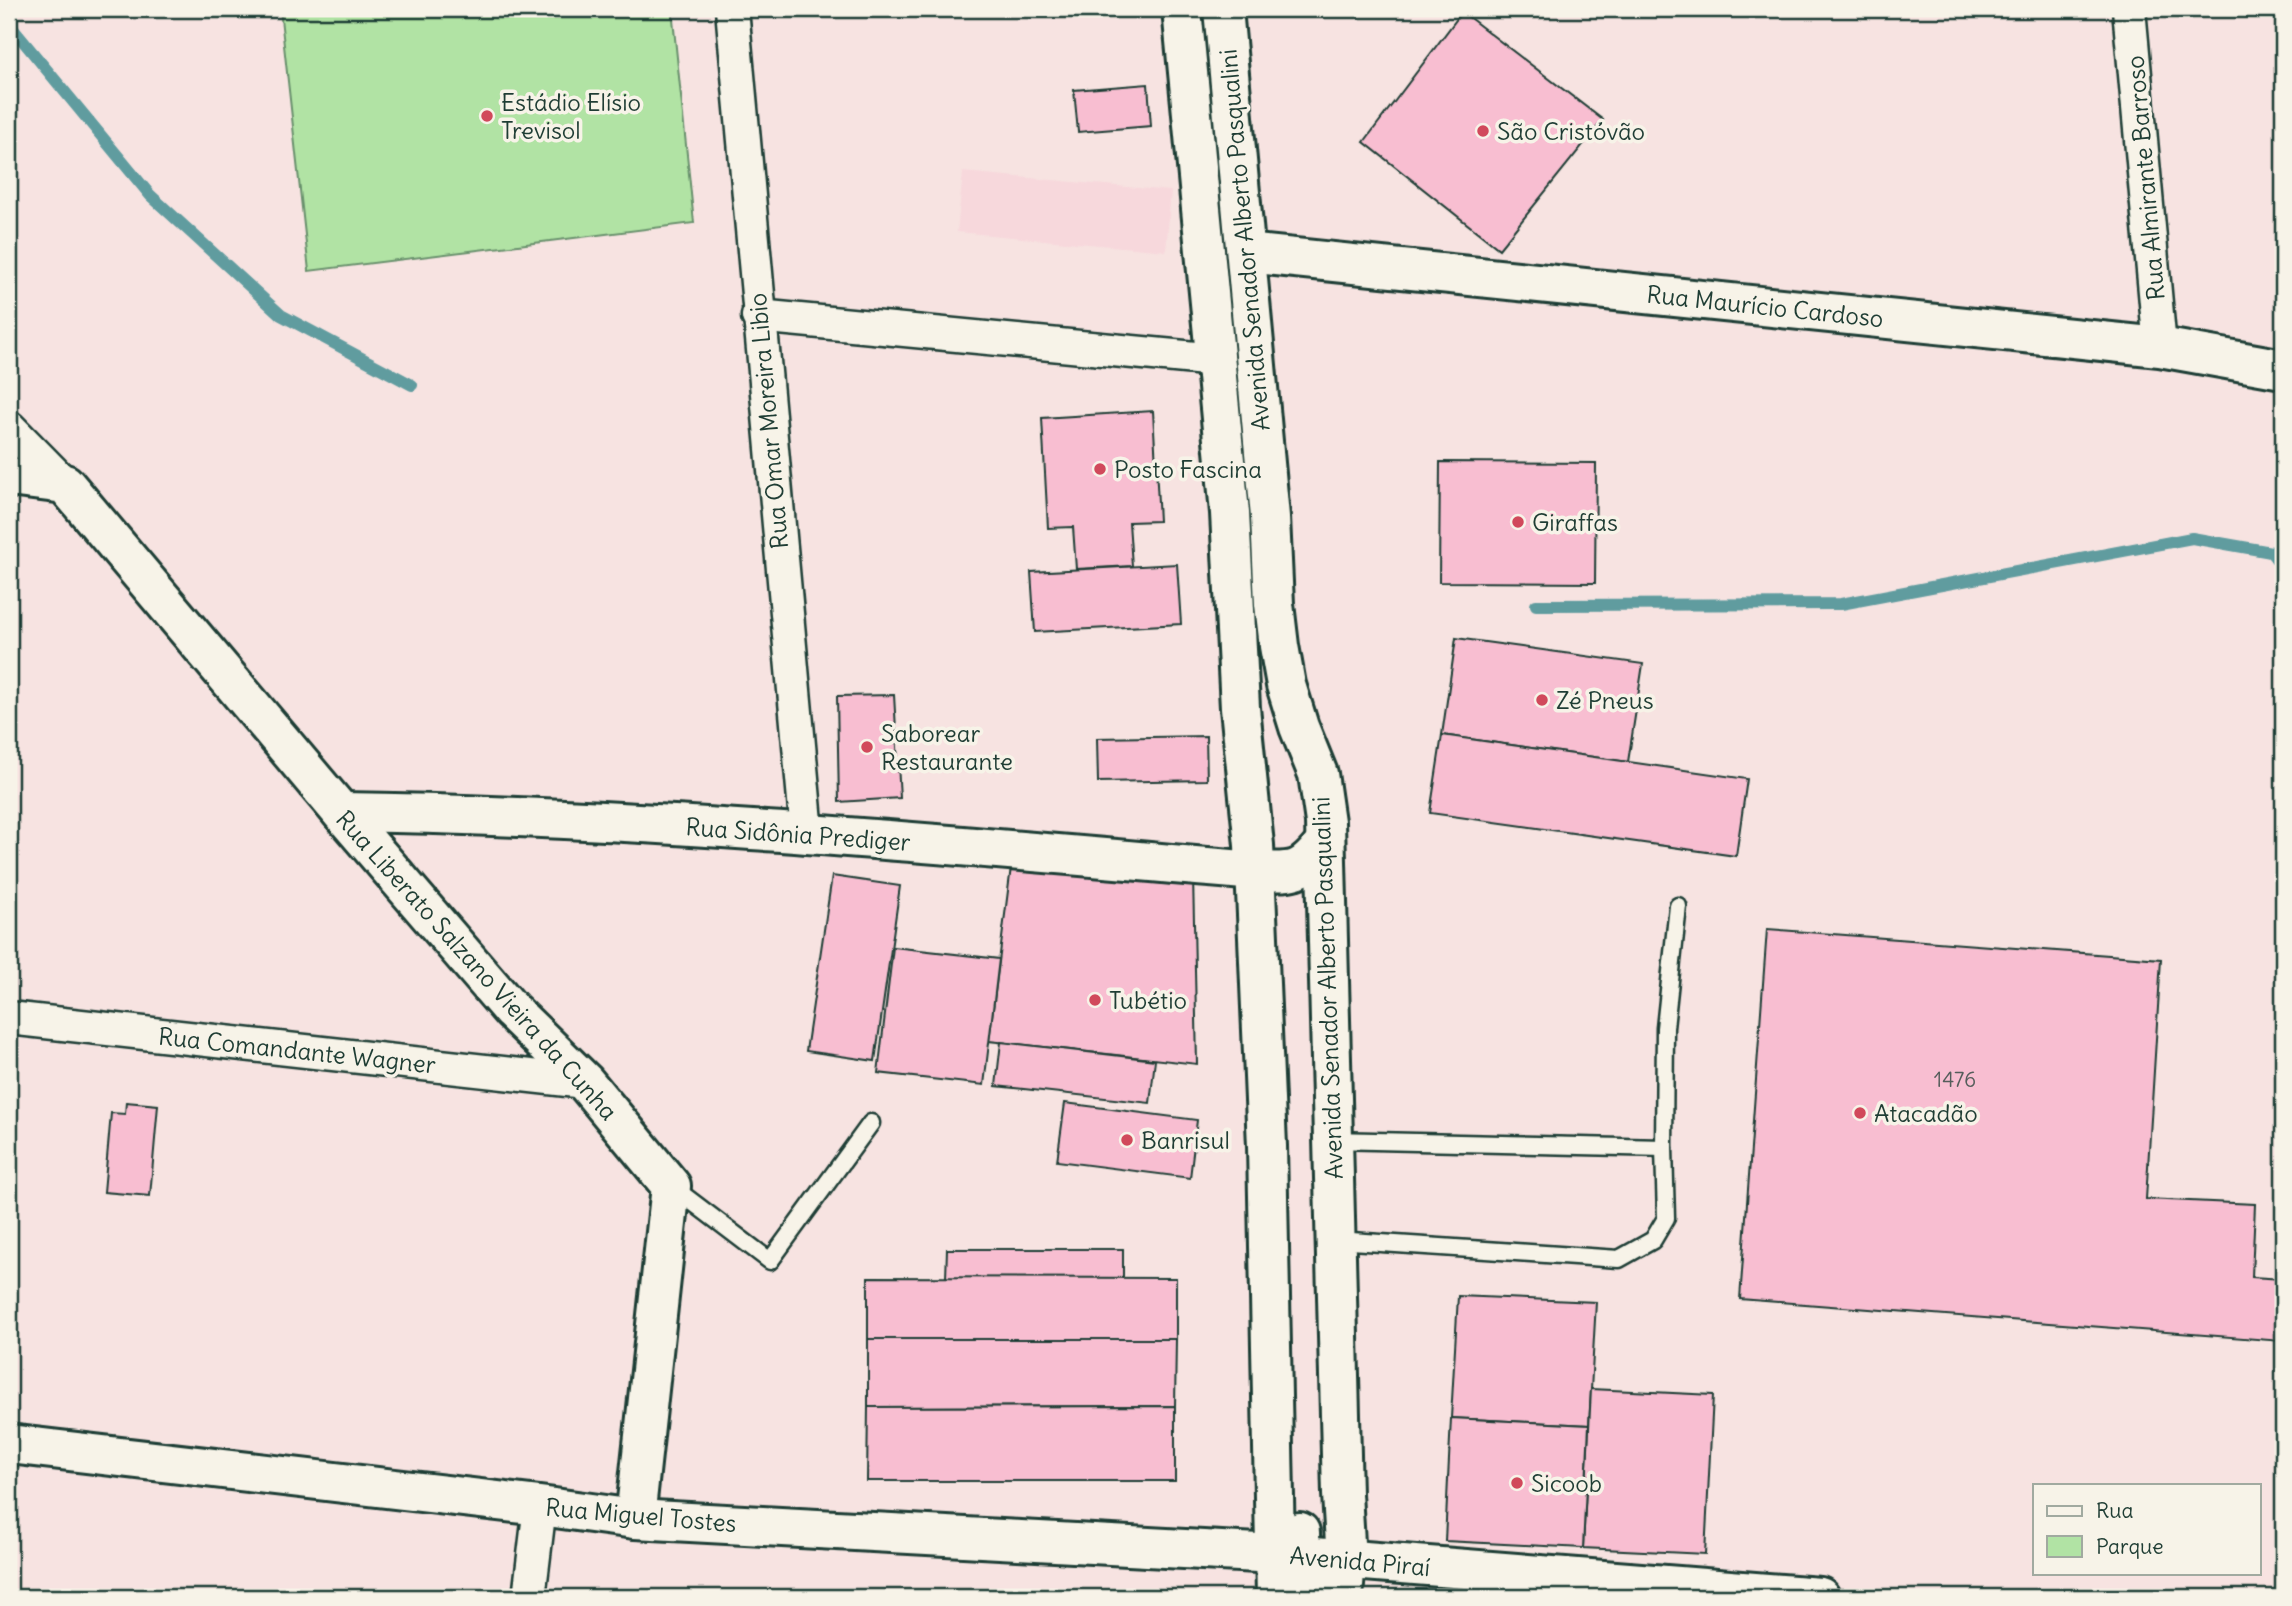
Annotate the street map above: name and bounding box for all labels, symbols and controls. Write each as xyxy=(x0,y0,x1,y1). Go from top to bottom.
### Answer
street label: Avenida Senador Alberto Pasqualini xyxy=(1212,48,1276,432)
street label: Rua Almirante Barroso xyxy=(2119,54,2171,302)
place label: Estádio Elísio Trevisol xyxy=(501,87,641,145)
marker: Estádio Elísio Trevisol xyxy=(479,108,495,124)
place label: São Cristóvão xyxy=(1497,116,1645,146)
marker: São Cristóvão xyxy=(1475,123,1491,139)
street label: Rua Maurício Cardoso xyxy=(1645,279,1885,333)
street label: Rua Omar Moreira Libio xyxy=(742,292,794,550)
place label: Posto Fascina xyxy=(1114,454,1262,484)
marker: Posto Fascina xyxy=(1092,461,1108,477)
place label: Giraffas xyxy=(1532,507,1618,537)
marker: Giraffas xyxy=(1510,514,1526,530)
place label: Zé Pneus xyxy=(1556,685,1654,715)
marker: Zé Pneus xyxy=(1534,692,1550,708)
place label: Saborear Restaurante xyxy=(881,718,1013,776)
marker: Saborear Restaurante xyxy=(859,739,875,755)
street label: Avenida Senador Alberto Pasqualini xyxy=(1305,796,1349,1180)
street label: Rua Liberato Salzano Vieira da Cunha xyxy=(330,804,624,1126)
street label: Rua Sidônia Prediger xyxy=(684,811,912,857)
place label: Tubétio xyxy=(1109,985,1187,1015)
marker: Tubétio xyxy=(1087,992,1103,1008)
street label: Rua Comandante Wagner xyxy=(157,1021,437,1080)
house number: 1476 xyxy=(1934,1066,1976,1093)
place label: Atacadão xyxy=(1874,1098,1978,1128)
marker: Atacadão xyxy=(1852,1105,1868,1121)
place label: Banrisul xyxy=(1141,1125,1230,1155)
marker: Banrisul xyxy=(1119,1132,1135,1148)
place label: Sicoob xyxy=(1531,1468,1602,1498)
marker: Sicoob xyxy=(1509,1475,1525,1491)
legend xyxy=(2033,1484,2260,1574)
street label: Rua Miguel Tostes xyxy=(544,1492,738,1538)
text: Rua xyxy=(2096,1497,2133,1524)
text: Parque xyxy=(2096,1533,2164,1560)
street label: Avenida Piraí xyxy=(1288,1540,1432,1582)

